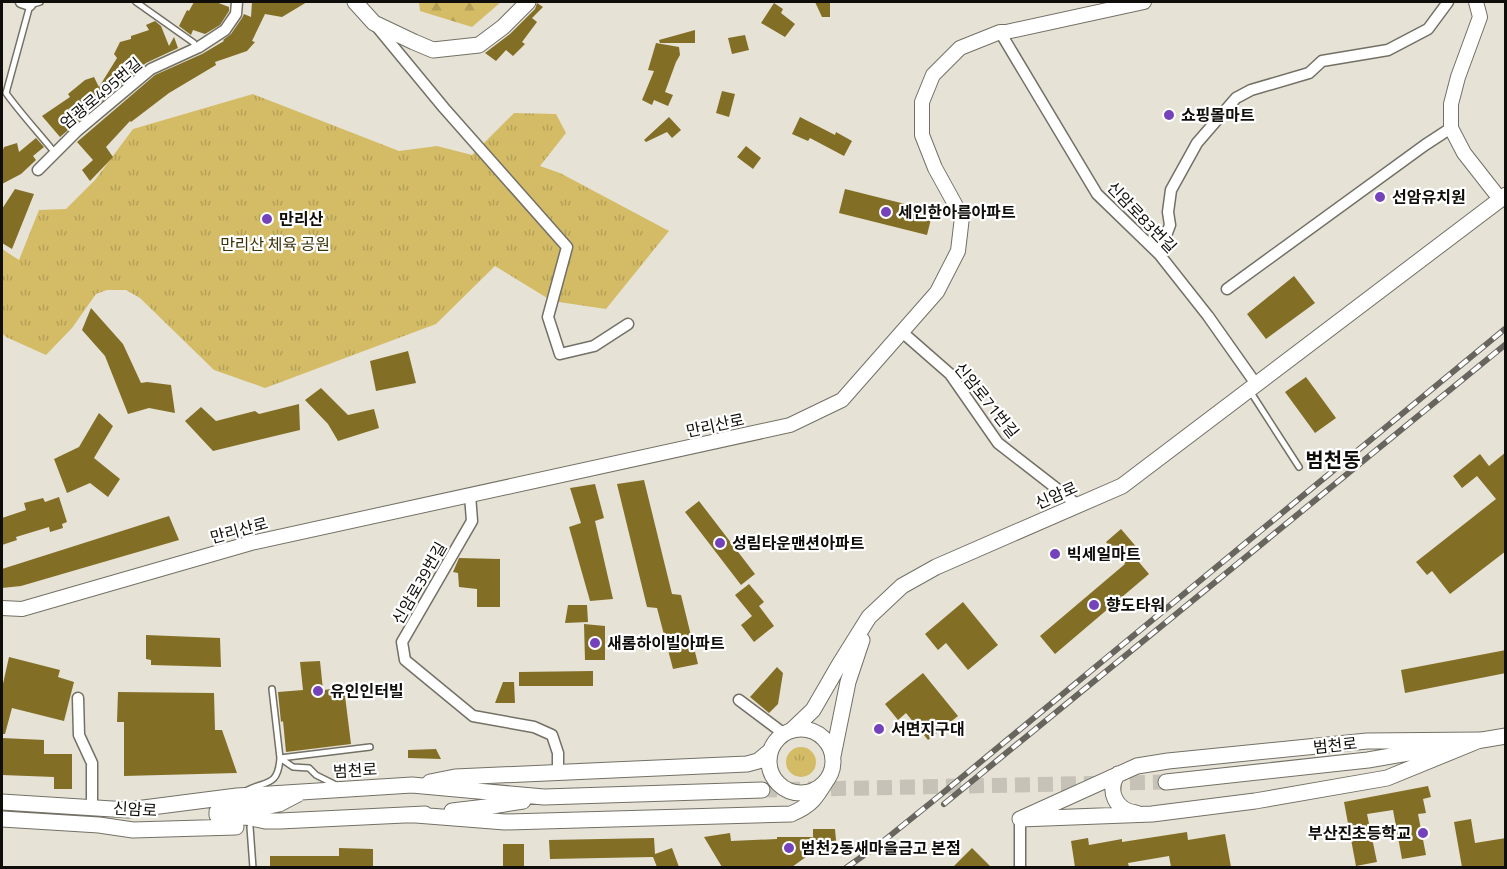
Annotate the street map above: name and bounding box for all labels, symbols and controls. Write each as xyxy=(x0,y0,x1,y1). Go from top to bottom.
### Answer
street label: 엄광로495번길 xyxy=(55,52,147,134)
place label: 쇼핑몰마트 xyxy=(1181,103,1255,127)
marker: 쇼핑몰마트 xyxy=(1162,108,1176,122)
street label: 신암로83번길 xyxy=(1102,176,1182,258)
place label: 선암유치원 xyxy=(1392,185,1466,209)
marker: 선암유치원 xyxy=(1373,190,1387,204)
place label: 세인한아름아파트 xyxy=(898,200,1016,224)
marker: 세인한아름아파트 xyxy=(879,205,893,219)
place label: 만리산 xyxy=(279,207,323,231)
marker: 만리산 xyxy=(260,212,274,226)
park label: 만리산 체육 공원 xyxy=(220,232,330,256)
street label: 신암로71번길 xyxy=(949,357,1025,443)
street label: 만리산로 xyxy=(684,407,747,443)
district label: 범천동 xyxy=(1305,444,1361,475)
street label: 신암로 xyxy=(1031,475,1081,515)
street label: 만리산로 xyxy=(207,511,271,549)
place label: 성림타운맨션아파트 xyxy=(732,531,865,555)
marker: 성림타운맨션아파트 xyxy=(713,536,727,550)
street label: 신암로39번길 xyxy=(386,537,452,629)
place label: 빅세일마트 xyxy=(1067,542,1141,566)
marker: 빅세일마트 xyxy=(1048,547,1062,561)
place label: 향도타워 xyxy=(1106,593,1165,617)
marker: 향도타워 xyxy=(1087,598,1101,612)
place label: 새롬하이빌아파트 xyxy=(607,631,725,655)
marker: 새롬하이빌아파트 xyxy=(588,636,602,650)
place label: 유인인터빌 xyxy=(330,679,404,703)
marker: 유인인터빌 xyxy=(311,684,325,698)
place label: 서면지구대 xyxy=(891,717,965,741)
marker: 서면지구대 xyxy=(872,722,886,736)
street label: 범천로 xyxy=(1312,731,1358,759)
street label: 범천로 xyxy=(332,757,378,783)
street label: 신암로 xyxy=(112,796,158,822)
place label: 부산진초등학교 xyxy=(1308,821,1411,845)
marker: 부산진초등학교 xyxy=(1416,826,1430,840)
place label: 범천2동새마을금고 본점 xyxy=(801,836,961,860)
marker: 범천2동새마을금고 본점 xyxy=(782,841,796,855)

